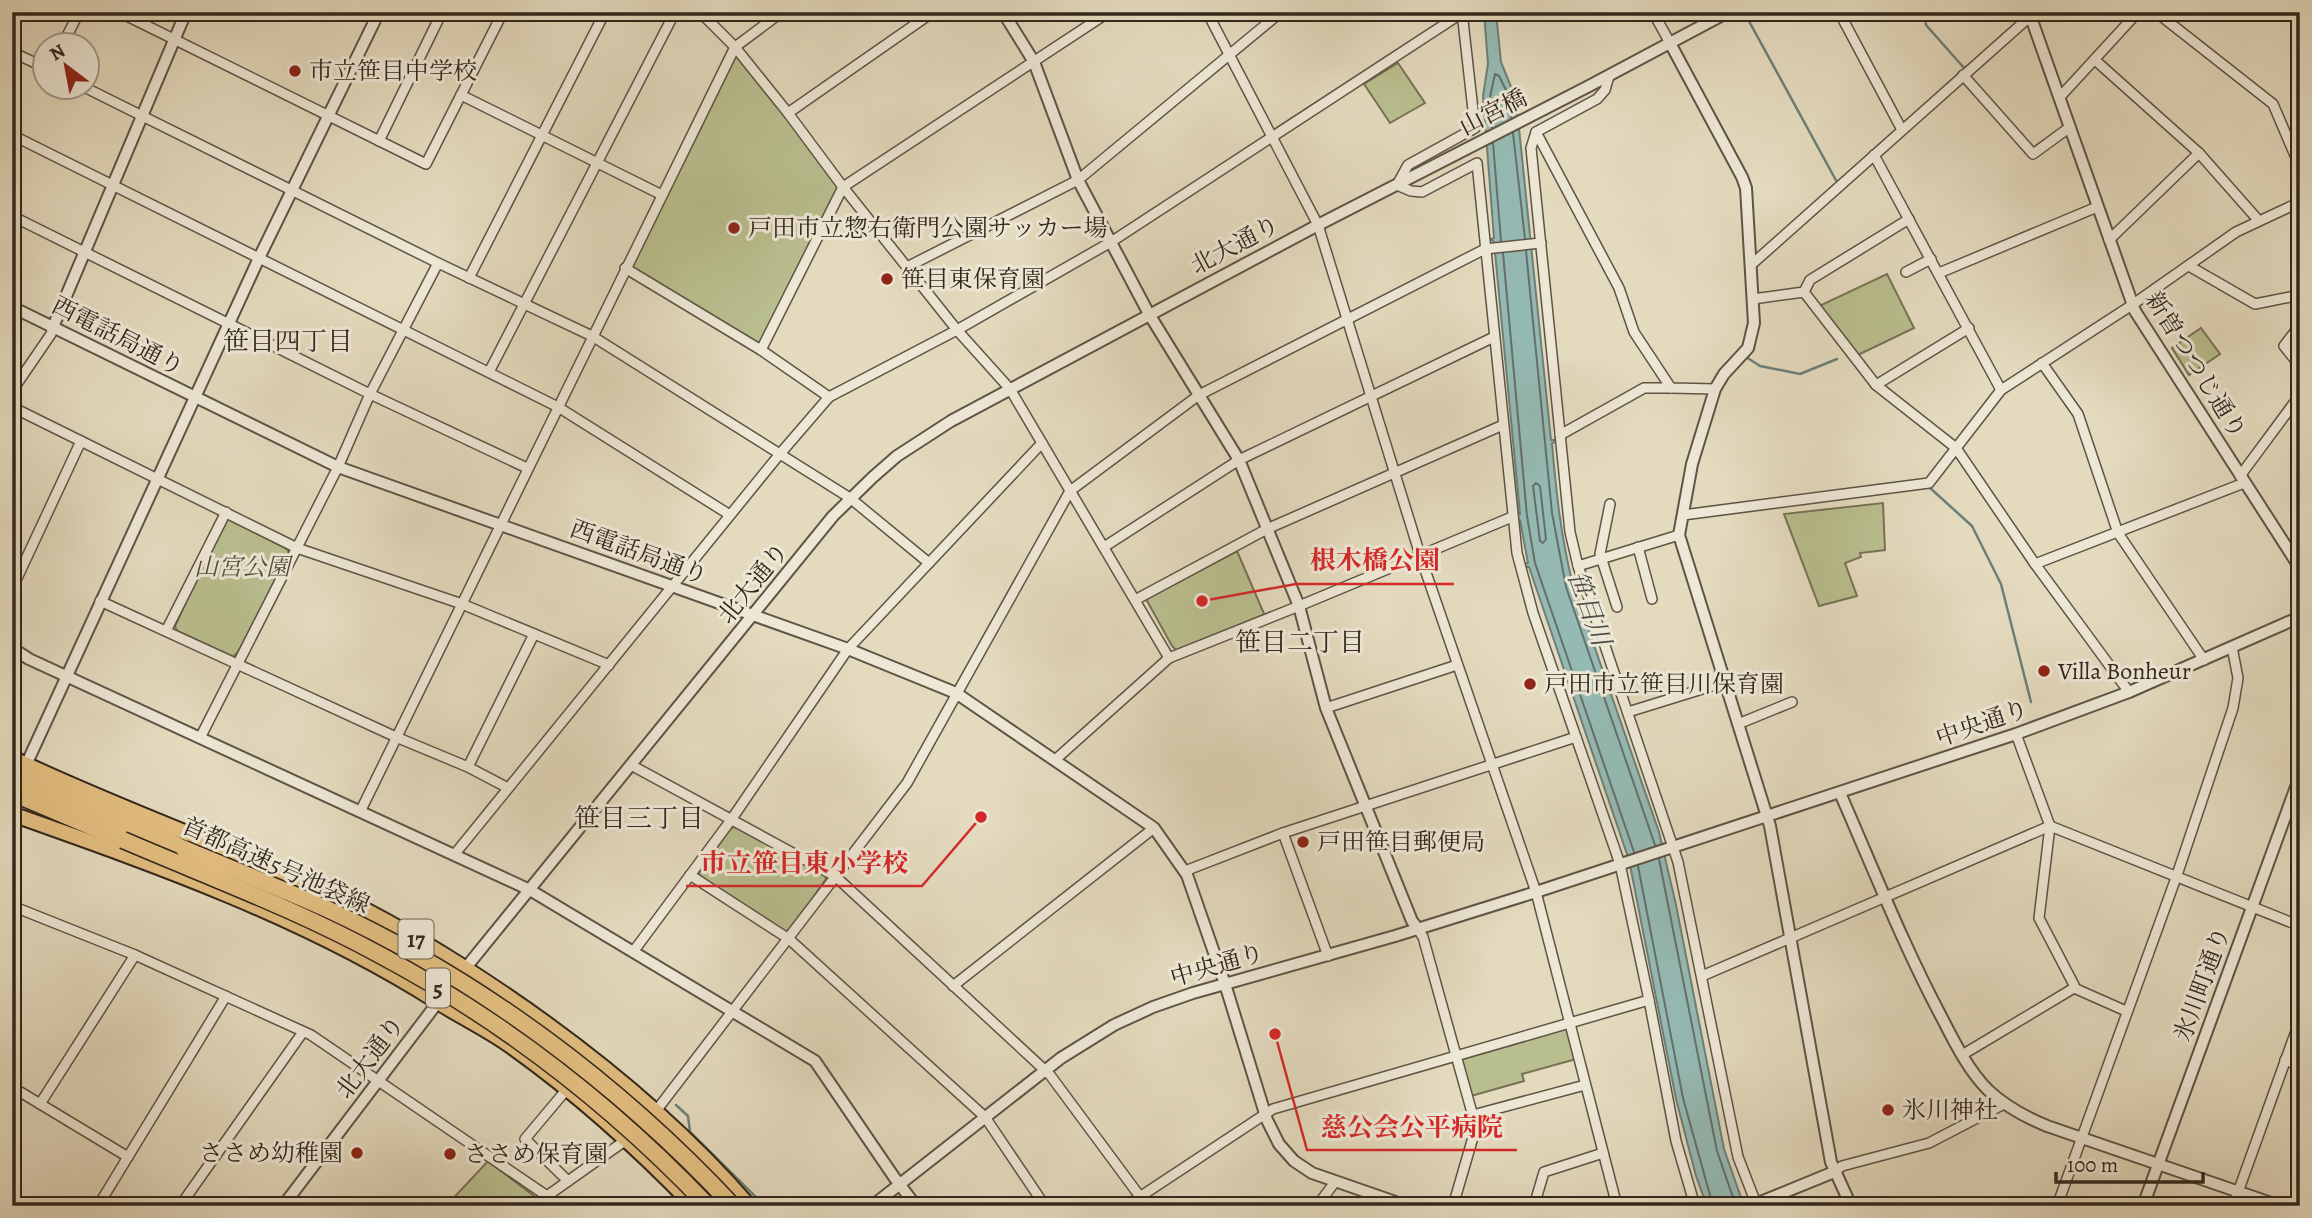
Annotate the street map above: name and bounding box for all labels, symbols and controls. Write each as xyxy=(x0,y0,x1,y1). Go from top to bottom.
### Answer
north arrow xyxy=(32,32,102,102)
text: N xyxy=(45,38,70,67)
place label: 市立笹目中学校 xyxy=(309,55,477,87)
marker: 市立笹目中学校 xyxy=(287,63,303,79)
street label: 山宮橋 xyxy=(1454,81,1532,143)
street label: 北大通り xyxy=(1185,208,1285,282)
place label: 戸田市立惣右衛門公園サッカー場 xyxy=(748,212,1108,244)
marker: 戸田市立惣右衛門公園サッカー場 xyxy=(726,220,742,236)
place label: 笹目東保育園 xyxy=(901,263,1045,295)
marker: 笹目東保育園 xyxy=(879,271,895,287)
street label: 新曽つつじ通り xyxy=(2138,285,2254,445)
street label: 西電話局通り xyxy=(47,289,189,383)
district label: 笹目四丁目 xyxy=(223,324,353,359)
street label: 西電話局通り xyxy=(566,512,712,592)
street label: 北大通り xyxy=(710,536,796,630)
callout: 根木橋公園 xyxy=(1296,537,1454,584)
text: 根木橋公園 xyxy=(1310,543,1440,578)
park label: 山宮公園 xyxy=(194,551,294,583)
water label: 笹目川 xyxy=(1559,565,1620,653)
district label: 笹目二丁目 xyxy=(1235,625,1365,660)
place label: Villa Bonheur xyxy=(2057,655,2191,687)
marker: Villa Bonheur xyxy=(2036,663,2052,679)
place label: 戸田市立笹目川保育園 xyxy=(1544,668,1784,700)
marker: 戸田市立笹目川保育園 xyxy=(1522,676,1538,692)
street label: 中央通り xyxy=(1931,692,2033,754)
district label: 笹目三丁目 xyxy=(574,801,704,836)
street label: 首都高速5号池袋線 xyxy=(177,809,375,921)
place label: 戸田笹目郵便局 xyxy=(1317,826,1485,858)
marker: 戸田笹目郵便局 xyxy=(1295,834,1311,850)
callout: 市立笹目東小学校 xyxy=(686,839,922,886)
text: 市立笹目東小学校 xyxy=(700,846,908,881)
road number: 17 xyxy=(398,920,434,958)
street label: 氷川町通り xyxy=(2166,922,2238,1046)
street label: 中央通り xyxy=(1166,936,1268,994)
road number: 5 xyxy=(426,968,450,1007)
street label: 北大通り xyxy=(328,1009,412,1105)
place label: 氷川神社 xyxy=(1902,1094,1998,1126)
marker: 氷川神社 xyxy=(1880,1102,1896,1118)
callout: 慈公会公平病院 xyxy=(1307,1103,1517,1150)
text: 慈公会公平病院 xyxy=(1321,1110,1503,1145)
place label: ささめ幼稚園 xyxy=(199,1137,343,1169)
place label: ささめ保育園 xyxy=(464,1138,608,1170)
scale bar xyxy=(2056,1141,2204,1185)
marker: ささめ幼稚園 xyxy=(349,1145,365,1161)
marker: ささめ保育園 xyxy=(442,1146,458,1162)
text: 100 m xyxy=(2067,1151,2118,1179)

